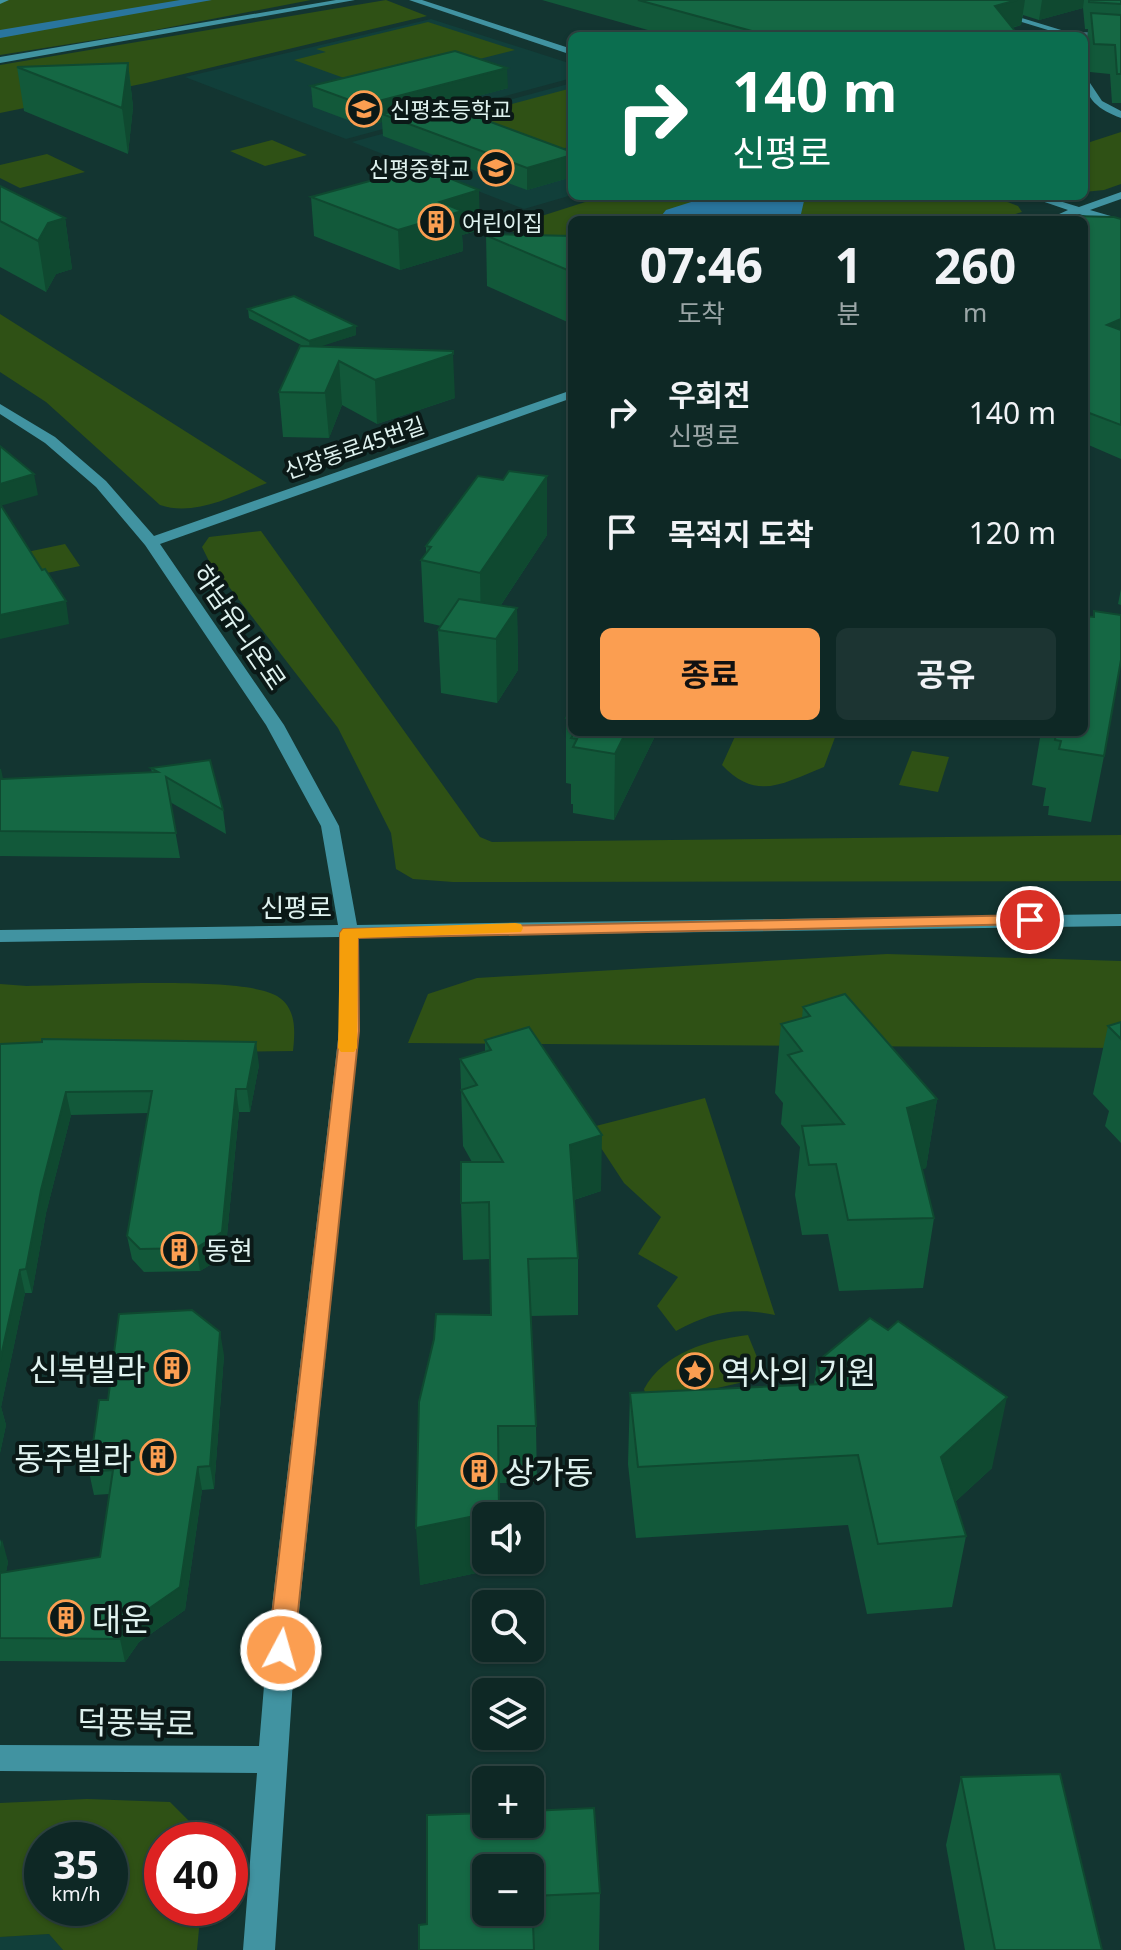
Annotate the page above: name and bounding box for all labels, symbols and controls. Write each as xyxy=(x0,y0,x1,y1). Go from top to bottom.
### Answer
text: 140 m xyxy=(732,52,897,128)
icon: right xyxy=(600,64,704,168)
school or university icon: 신평초등학교 xyxy=(345,90,383,128)
place label: 신평초등학교 xyxy=(390,94,511,124)
text: 신평로 xyxy=(732,128,831,177)
school or university icon: 신평중학교 xyxy=(477,149,515,187)
place label: 신평중학교 xyxy=(369,153,470,183)
building icon: 어린이집 xyxy=(417,203,455,241)
place label: 어린이집 xyxy=(462,207,543,237)
text: 07:46 xyxy=(640,232,763,297)
text: 1 xyxy=(835,232,862,297)
text: 260 xyxy=(934,233,1016,298)
text: m xyxy=(963,294,987,330)
text: 도착 xyxy=(677,295,725,331)
text: 분 xyxy=(836,295,860,331)
text: 우회전 xyxy=(668,374,751,415)
icon: right xyxy=(600,390,644,434)
text: 140 m xyxy=(969,392,1056,433)
street label: 신장동로45번길 xyxy=(280,409,428,485)
text: 신평로 xyxy=(668,417,740,453)
icon: arrive xyxy=(600,510,644,554)
text: 120 m xyxy=(969,512,1056,553)
text: 목적지 도착 xyxy=(668,513,814,554)
street label: 하남유니온로 xyxy=(185,557,295,697)
button: 종료 xyxy=(600,628,820,720)
button: 공유 xyxy=(836,628,1056,720)
pin xyxy=(996,886,1064,954)
street label: 신평로 xyxy=(260,889,332,925)
icon: arrive xyxy=(1008,898,1052,942)
building icon: 동현 xyxy=(160,1231,198,1269)
place label: 동현 xyxy=(205,1232,253,1268)
place label: 신복빌라 xyxy=(28,1347,146,1390)
building icon: 신복빌라 xyxy=(153,1349,191,1387)
place label: 역사의 기원 xyxy=(721,1350,877,1393)
place icon: 역사의 기원 xyxy=(676,1352,714,1390)
place label: 동주빌라 xyxy=(14,1436,132,1479)
building icon: 동주빌라 xyxy=(139,1438,177,1476)
place label: 상가동 xyxy=(505,1450,593,1493)
building icon: 상가동 xyxy=(460,1452,498,1490)
map controls xyxy=(472,1502,544,1926)
button: sound xyxy=(472,1502,544,1574)
button: search xyxy=(472,1590,544,1662)
place label: 대운 xyxy=(92,1597,151,1640)
building icon: 대운 xyxy=(47,1599,85,1637)
position arrow xyxy=(239,1608,323,1692)
button: layers xyxy=(472,1678,544,1750)
street label: 덕풍북로 xyxy=(77,1699,195,1745)
button: + xyxy=(472,1766,544,1838)
speed limit sign: 40 xyxy=(144,1822,248,1926)
text: 35 xyxy=(53,1836,99,1891)
button: − xyxy=(472,1854,544,1926)
text: km/h xyxy=(51,1880,101,1907)

